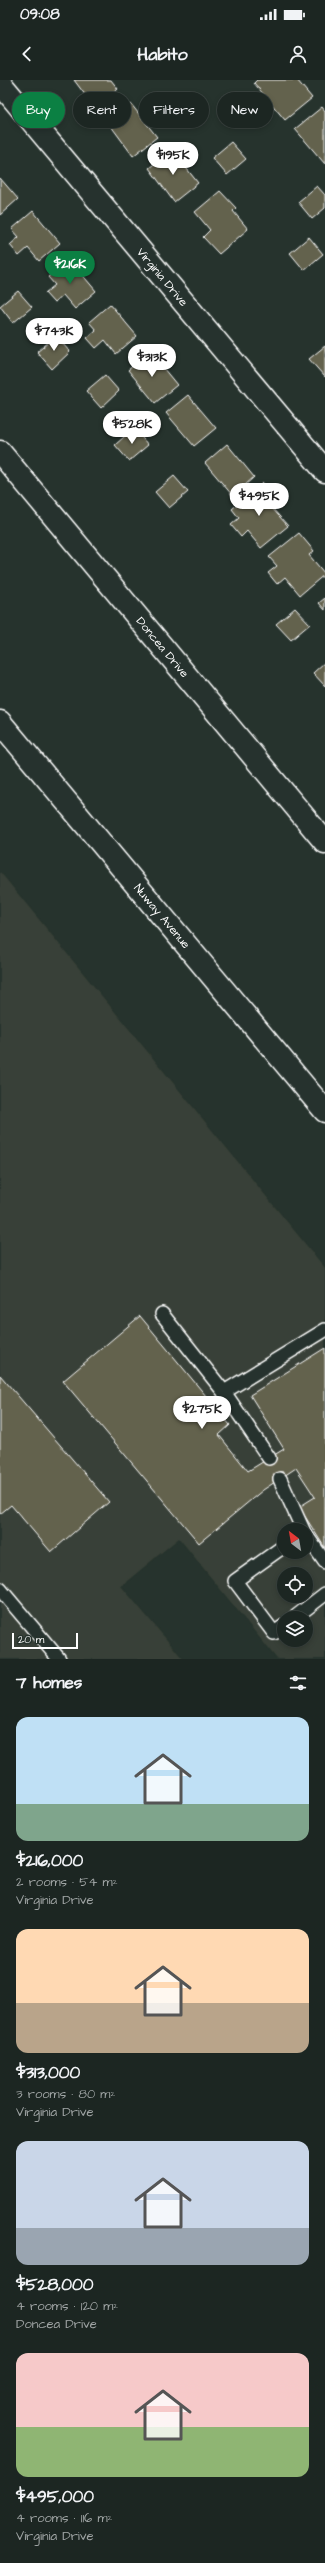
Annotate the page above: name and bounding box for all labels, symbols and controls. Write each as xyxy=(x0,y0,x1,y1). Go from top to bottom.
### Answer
text: 09:08 xyxy=(20,4,60,25)
text: Habito xyxy=(137,42,188,67)
icon: back xyxy=(16,43,38,65)
icon: person xyxy=(287,43,309,65)
chip: Buy xyxy=(12,92,65,128)
chip: Rent xyxy=(73,92,131,128)
chip: Filters xyxy=(139,92,209,128)
chip: New xyxy=(217,92,273,128)
pin: $195K xyxy=(145,142,201,176)
text: $195K xyxy=(156,146,190,164)
street label: Virginia Drive xyxy=(133,244,192,311)
pin: $216K xyxy=(42,251,98,285)
text: $216K xyxy=(54,255,86,273)
pin: $743K xyxy=(26,318,82,352)
text: $743K xyxy=(35,322,73,340)
pin: $313K xyxy=(124,344,180,378)
text: $313K xyxy=(137,348,167,366)
pin: $528K xyxy=(104,411,160,445)
text: $528K xyxy=(112,415,152,433)
pin: $495K xyxy=(231,483,287,517)
text: $495K xyxy=(239,487,279,505)
street label: Doncea Drive xyxy=(132,613,193,682)
street label: Nuway Avenue xyxy=(130,880,194,953)
pin: $275K xyxy=(174,1396,230,1430)
text: $275K xyxy=(182,1400,222,1418)
north arrow xyxy=(277,1523,313,1559)
map controls xyxy=(277,1523,313,1647)
button: locate xyxy=(277,1567,313,1603)
button: layers xyxy=(277,1611,313,1647)
scale bar xyxy=(12,1631,78,1650)
text: 20 m xyxy=(18,1632,44,1647)
text: 7 homes xyxy=(16,1671,82,1695)
icon: filters xyxy=(287,1672,309,1694)
icon: home xyxy=(127,1743,199,1815)
text: $216,000 xyxy=(16,1849,83,1873)
text: 2 rooms · 54 m² xyxy=(16,1873,118,1891)
text: Virginia Drive xyxy=(16,1891,94,1909)
icon: home xyxy=(127,1955,199,2027)
text: $313,000 xyxy=(16,2061,80,2085)
text: 3 rooms · 80 m² xyxy=(16,2085,115,2103)
text: Virginia Drive xyxy=(16,2103,94,2121)
icon: home xyxy=(127,2167,199,2239)
text: $528,000 xyxy=(16,2273,93,2297)
text: 4 rooms · 120 m² xyxy=(16,2297,118,2315)
text: Doncea Drive xyxy=(16,2315,97,2333)
icon: home xyxy=(127,2379,199,2451)
text: $495,000 xyxy=(16,2485,94,2509)
text: 4 rooms · 116 m² xyxy=(16,2509,112,2527)
text: Virginia Drive xyxy=(16,2527,94,2545)

